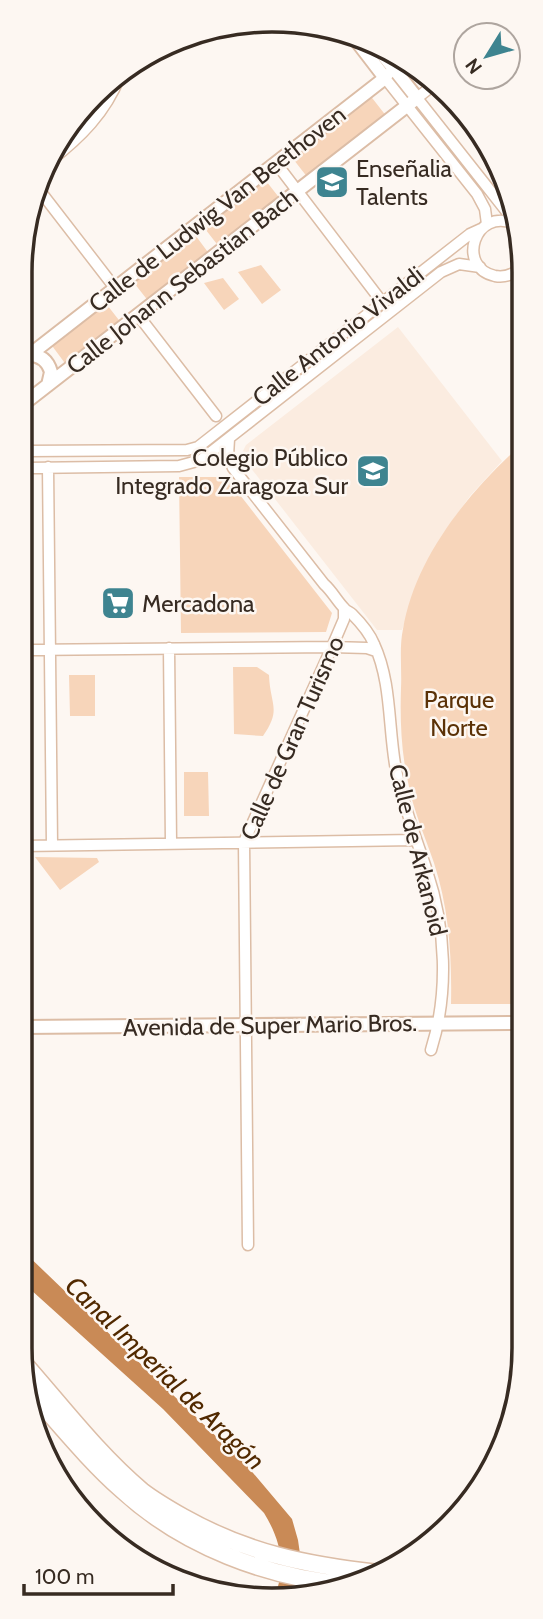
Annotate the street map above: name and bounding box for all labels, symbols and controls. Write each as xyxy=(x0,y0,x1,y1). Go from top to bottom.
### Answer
north arrow xyxy=(452,21,522,91)
text: N xyxy=(461,54,487,78)
street label: Calle de Ludwig Van Beethoven xyxy=(83,100,351,318)
place label: Enseñalia Talents xyxy=(356,154,452,211)
school or university icon: Enseñalia Talents xyxy=(313,163,351,201)
street label: Calle Johann Sebastian Bach xyxy=(61,182,303,380)
street label: Calle Antonio Vivaldi xyxy=(247,260,429,412)
place label: Colegio Público Integrado Zaragoza Sur xyxy=(115,443,348,500)
school or university icon: Colegio Público Integrado Zaragoza Sur xyxy=(354,452,392,490)
supermarket icon: Mercadona xyxy=(99,584,137,622)
place label: Mercadona xyxy=(142,589,255,618)
street label: Calle de Gran Turismo xyxy=(234,632,350,844)
park label: Parque Norte xyxy=(424,685,494,742)
street label: Calle de Arkanoid xyxy=(383,761,453,939)
street label: Avenida de Super Mario Bros. xyxy=(123,1008,417,1042)
water label: Canal Imperial de Aragón xyxy=(59,1269,271,1477)
scale bar xyxy=(24,1552,173,1596)
text: 100 m xyxy=(35,1564,94,1589)

